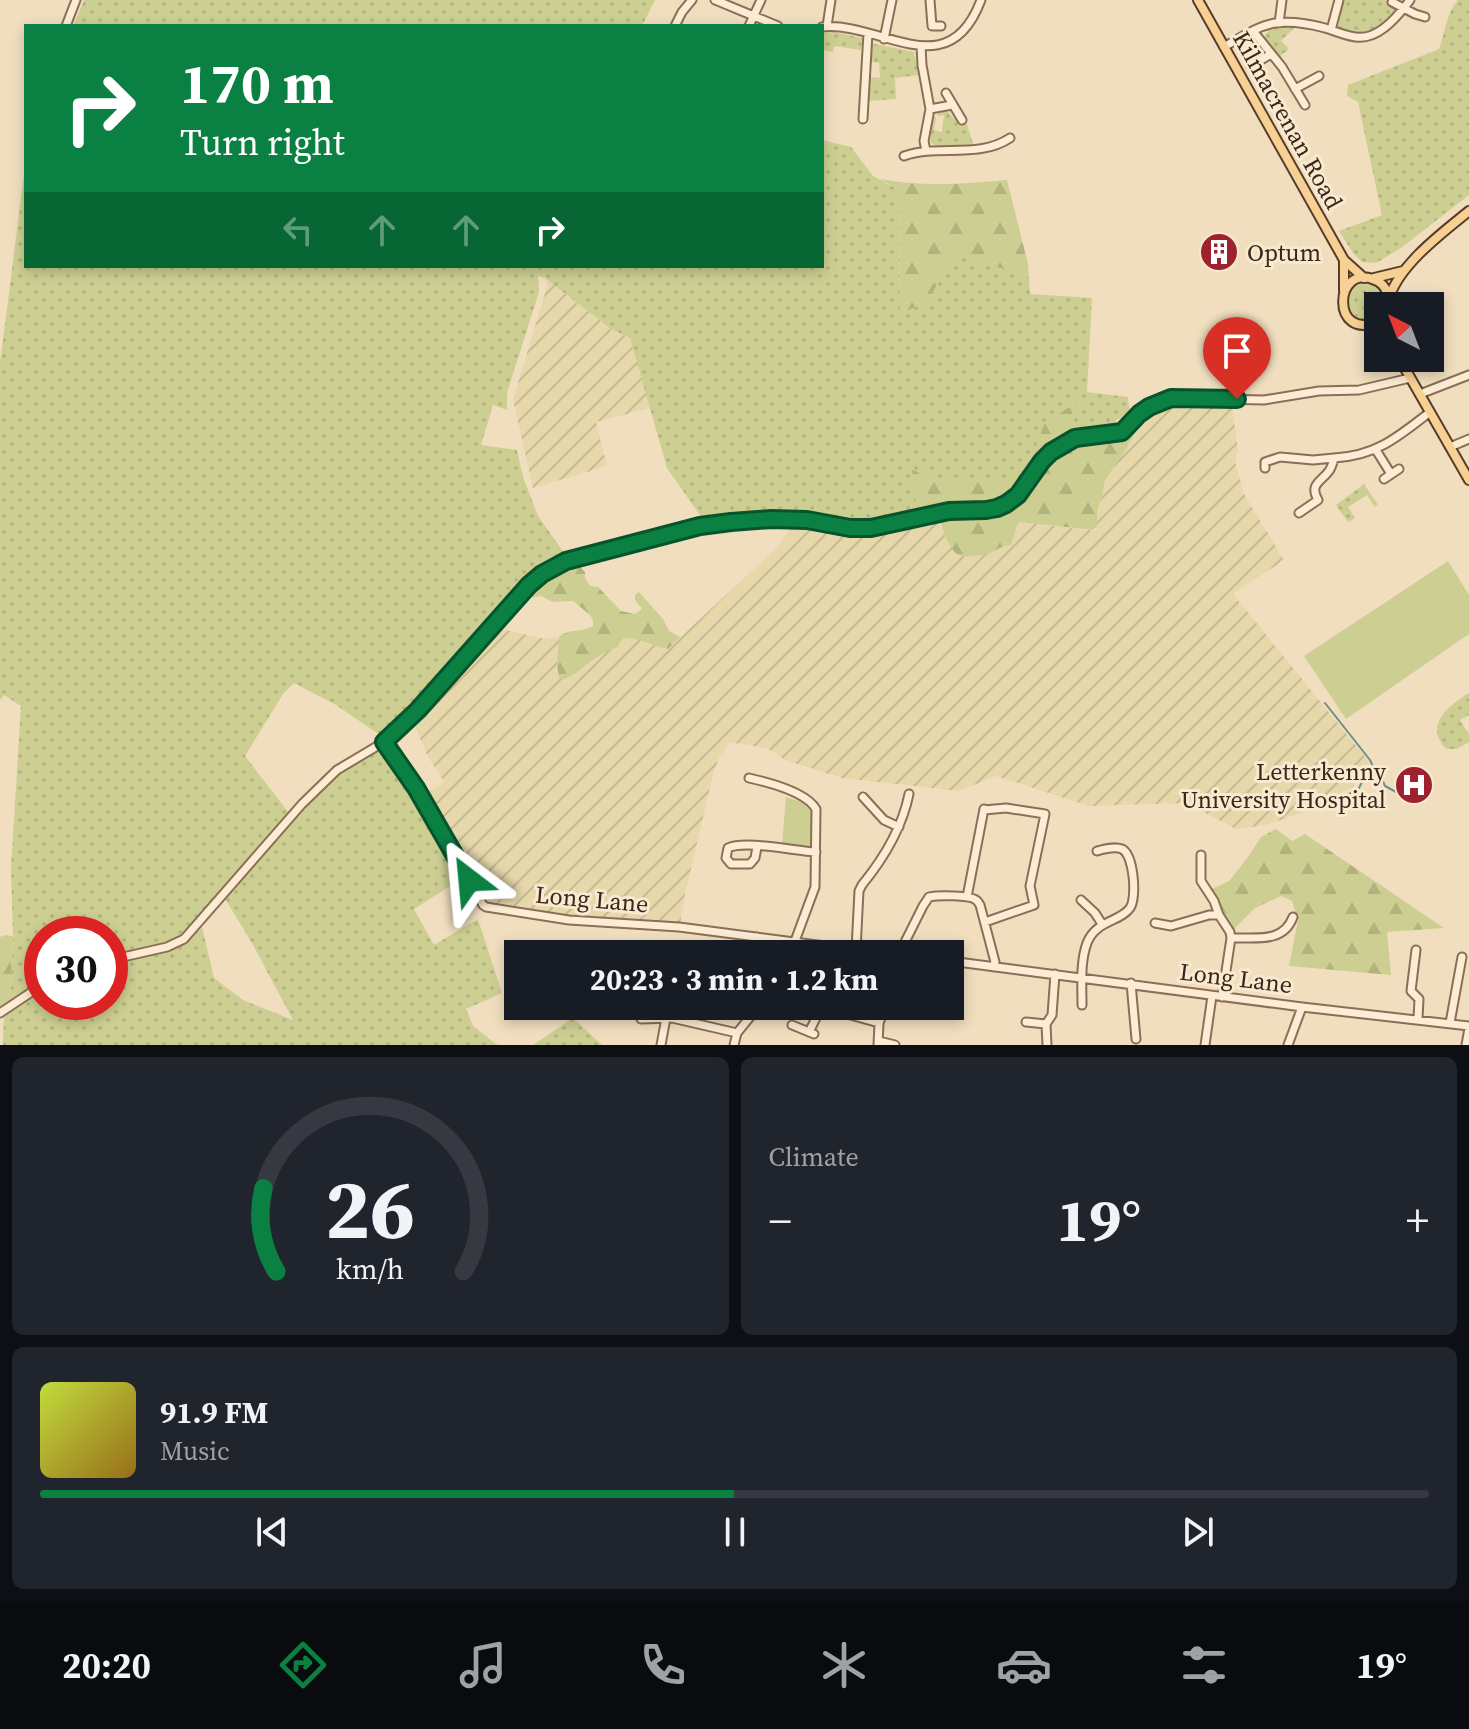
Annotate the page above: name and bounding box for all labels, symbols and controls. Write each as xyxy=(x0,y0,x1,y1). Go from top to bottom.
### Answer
street label: Kilmacrenan Road xyxy=(1225,25,1351,215)
text: 170 m xyxy=(180,45,334,122)
icon: right xyxy=(48,56,152,160)
text: Turn right xyxy=(180,118,345,167)
icon: left xyxy=(276,208,320,252)
icon: ahead xyxy=(360,208,404,252)
icon: ahead xyxy=(444,208,488,252)
icon: right xyxy=(528,208,572,252)
building icon: Optum xyxy=(1198,231,1240,273)
place label: Optum xyxy=(1247,236,1321,269)
north arrow xyxy=(1364,292,1444,372)
map controls xyxy=(1364,292,1444,372)
pin xyxy=(1203,317,1271,399)
icon: arrive xyxy=(1215,329,1259,373)
place label: Letterkenny University Hospital xyxy=(1181,755,1387,816)
hospital icon: Letterkenny University Hospital xyxy=(1393,764,1435,806)
position arrow xyxy=(427,838,511,922)
street label: Long Lane xyxy=(534,878,650,920)
speed limit sign: 30 xyxy=(24,916,128,1020)
street label: Long Lane xyxy=(1178,955,1294,1001)
text: 20:23 · 3 min · 1.2 km xyxy=(590,959,878,1000)
text: Climate xyxy=(769,1139,859,1175)
text: 26 xyxy=(325,1152,415,1266)
text: 19° xyxy=(1056,1179,1141,1261)
text: − xyxy=(769,1190,792,1251)
text: + xyxy=(1406,1190,1429,1251)
text: km/h xyxy=(336,1249,404,1289)
text: 91.9 FM xyxy=(160,1392,268,1433)
text: Music xyxy=(160,1433,230,1469)
icon: previous xyxy=(250,1510,294,1554)
icon: pause xyxy=(713,1510,757,1554)
icon: next xyxy=(1176,1510,1220,1554)
icon: directions xyxy=(275,1637,331,1693)
icon: music xyxy=(455,1637,511,1693)
icon: phone xyxy=(635,1637,691,1693)
icon: climate xyxy=(816,1637,872,1693)
icon: car xyxy=(996,1637,1052,1693)
icon: filters xyxy=(1176,1637,1232,1693)
text: 20:20 xyxy=(62,1641,151,1690)
text: 19° xyxy=(1356,1641,1407,1690)

